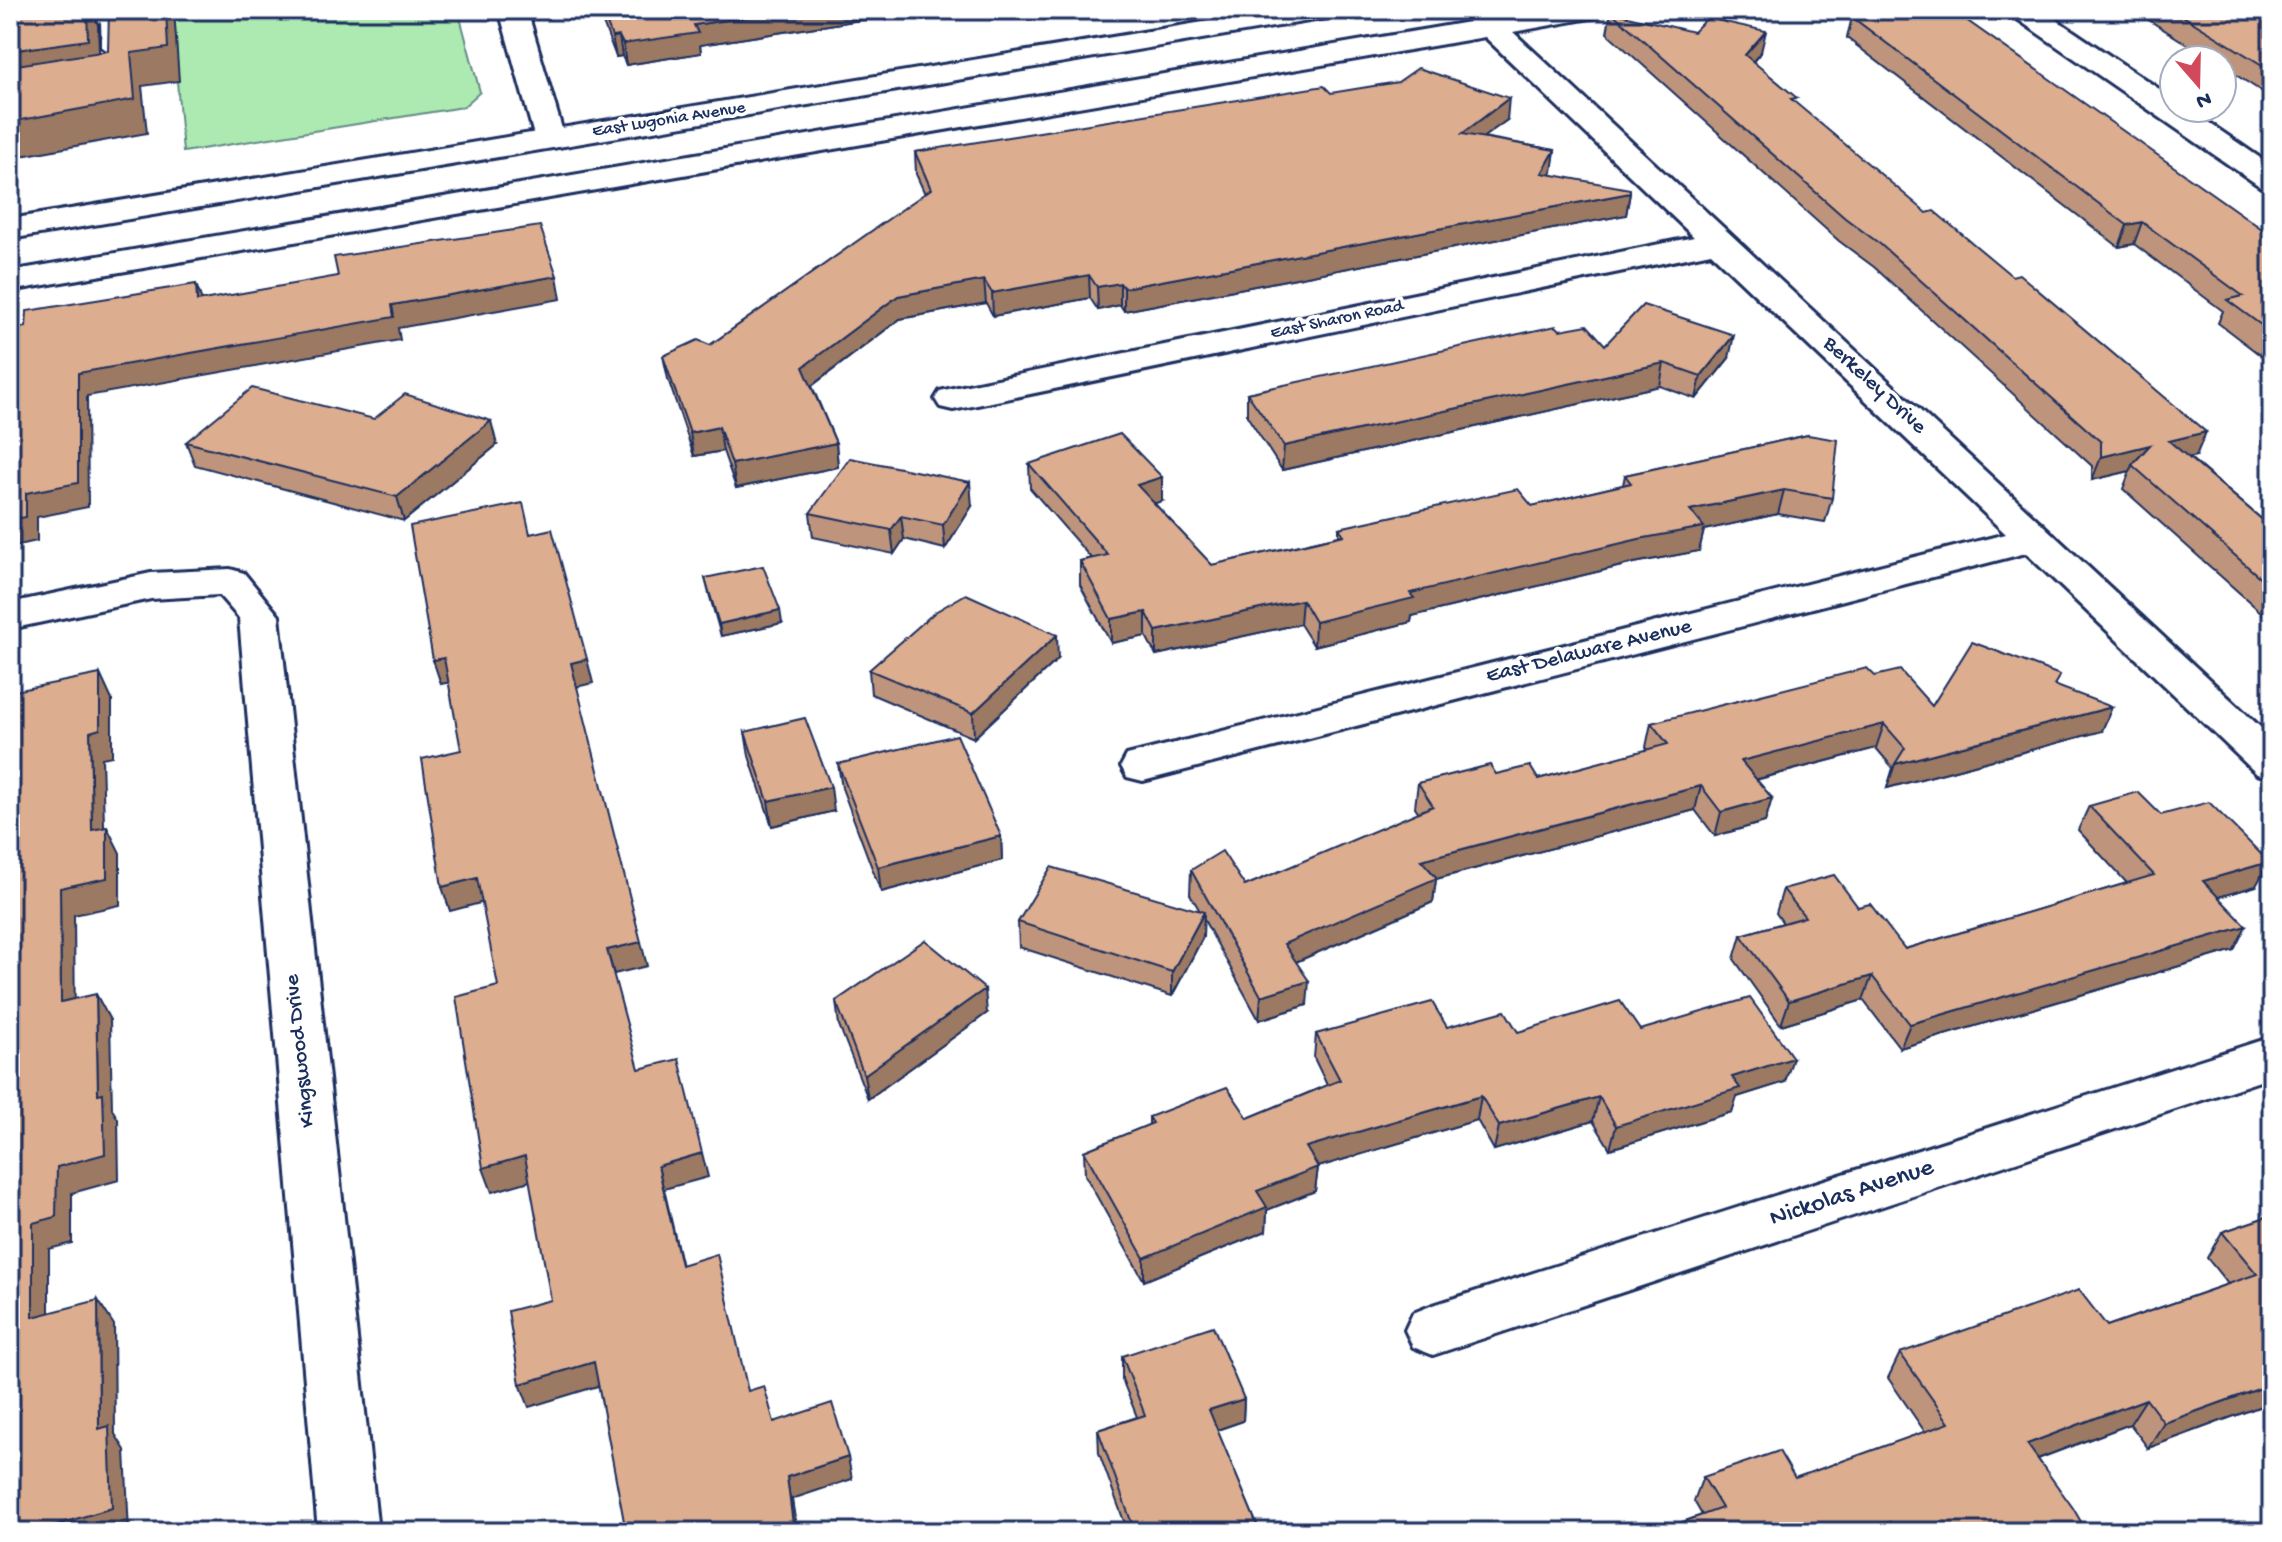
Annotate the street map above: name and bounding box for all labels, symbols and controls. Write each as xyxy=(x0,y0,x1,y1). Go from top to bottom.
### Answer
north arrow xyxy=(2158,44,2238,124)
text: N xyxy=(2192,84,2215,114)
street label: East Lugonia Avenue xyxy=(591,97,748,142)
street label: East Sharon Road xyxy=(1269,295,1407,344)
street label: Berkeley Drive xyxy=(1816,331,1932,441)
street label: East Delaware Avenue xyxy=(1484,614,1695,690)
street label: Kingswood Drive xyxy=(280,972,322,1129)
street label: Nickolas Avenue xyxy=(1766,1153,1938,1235)

